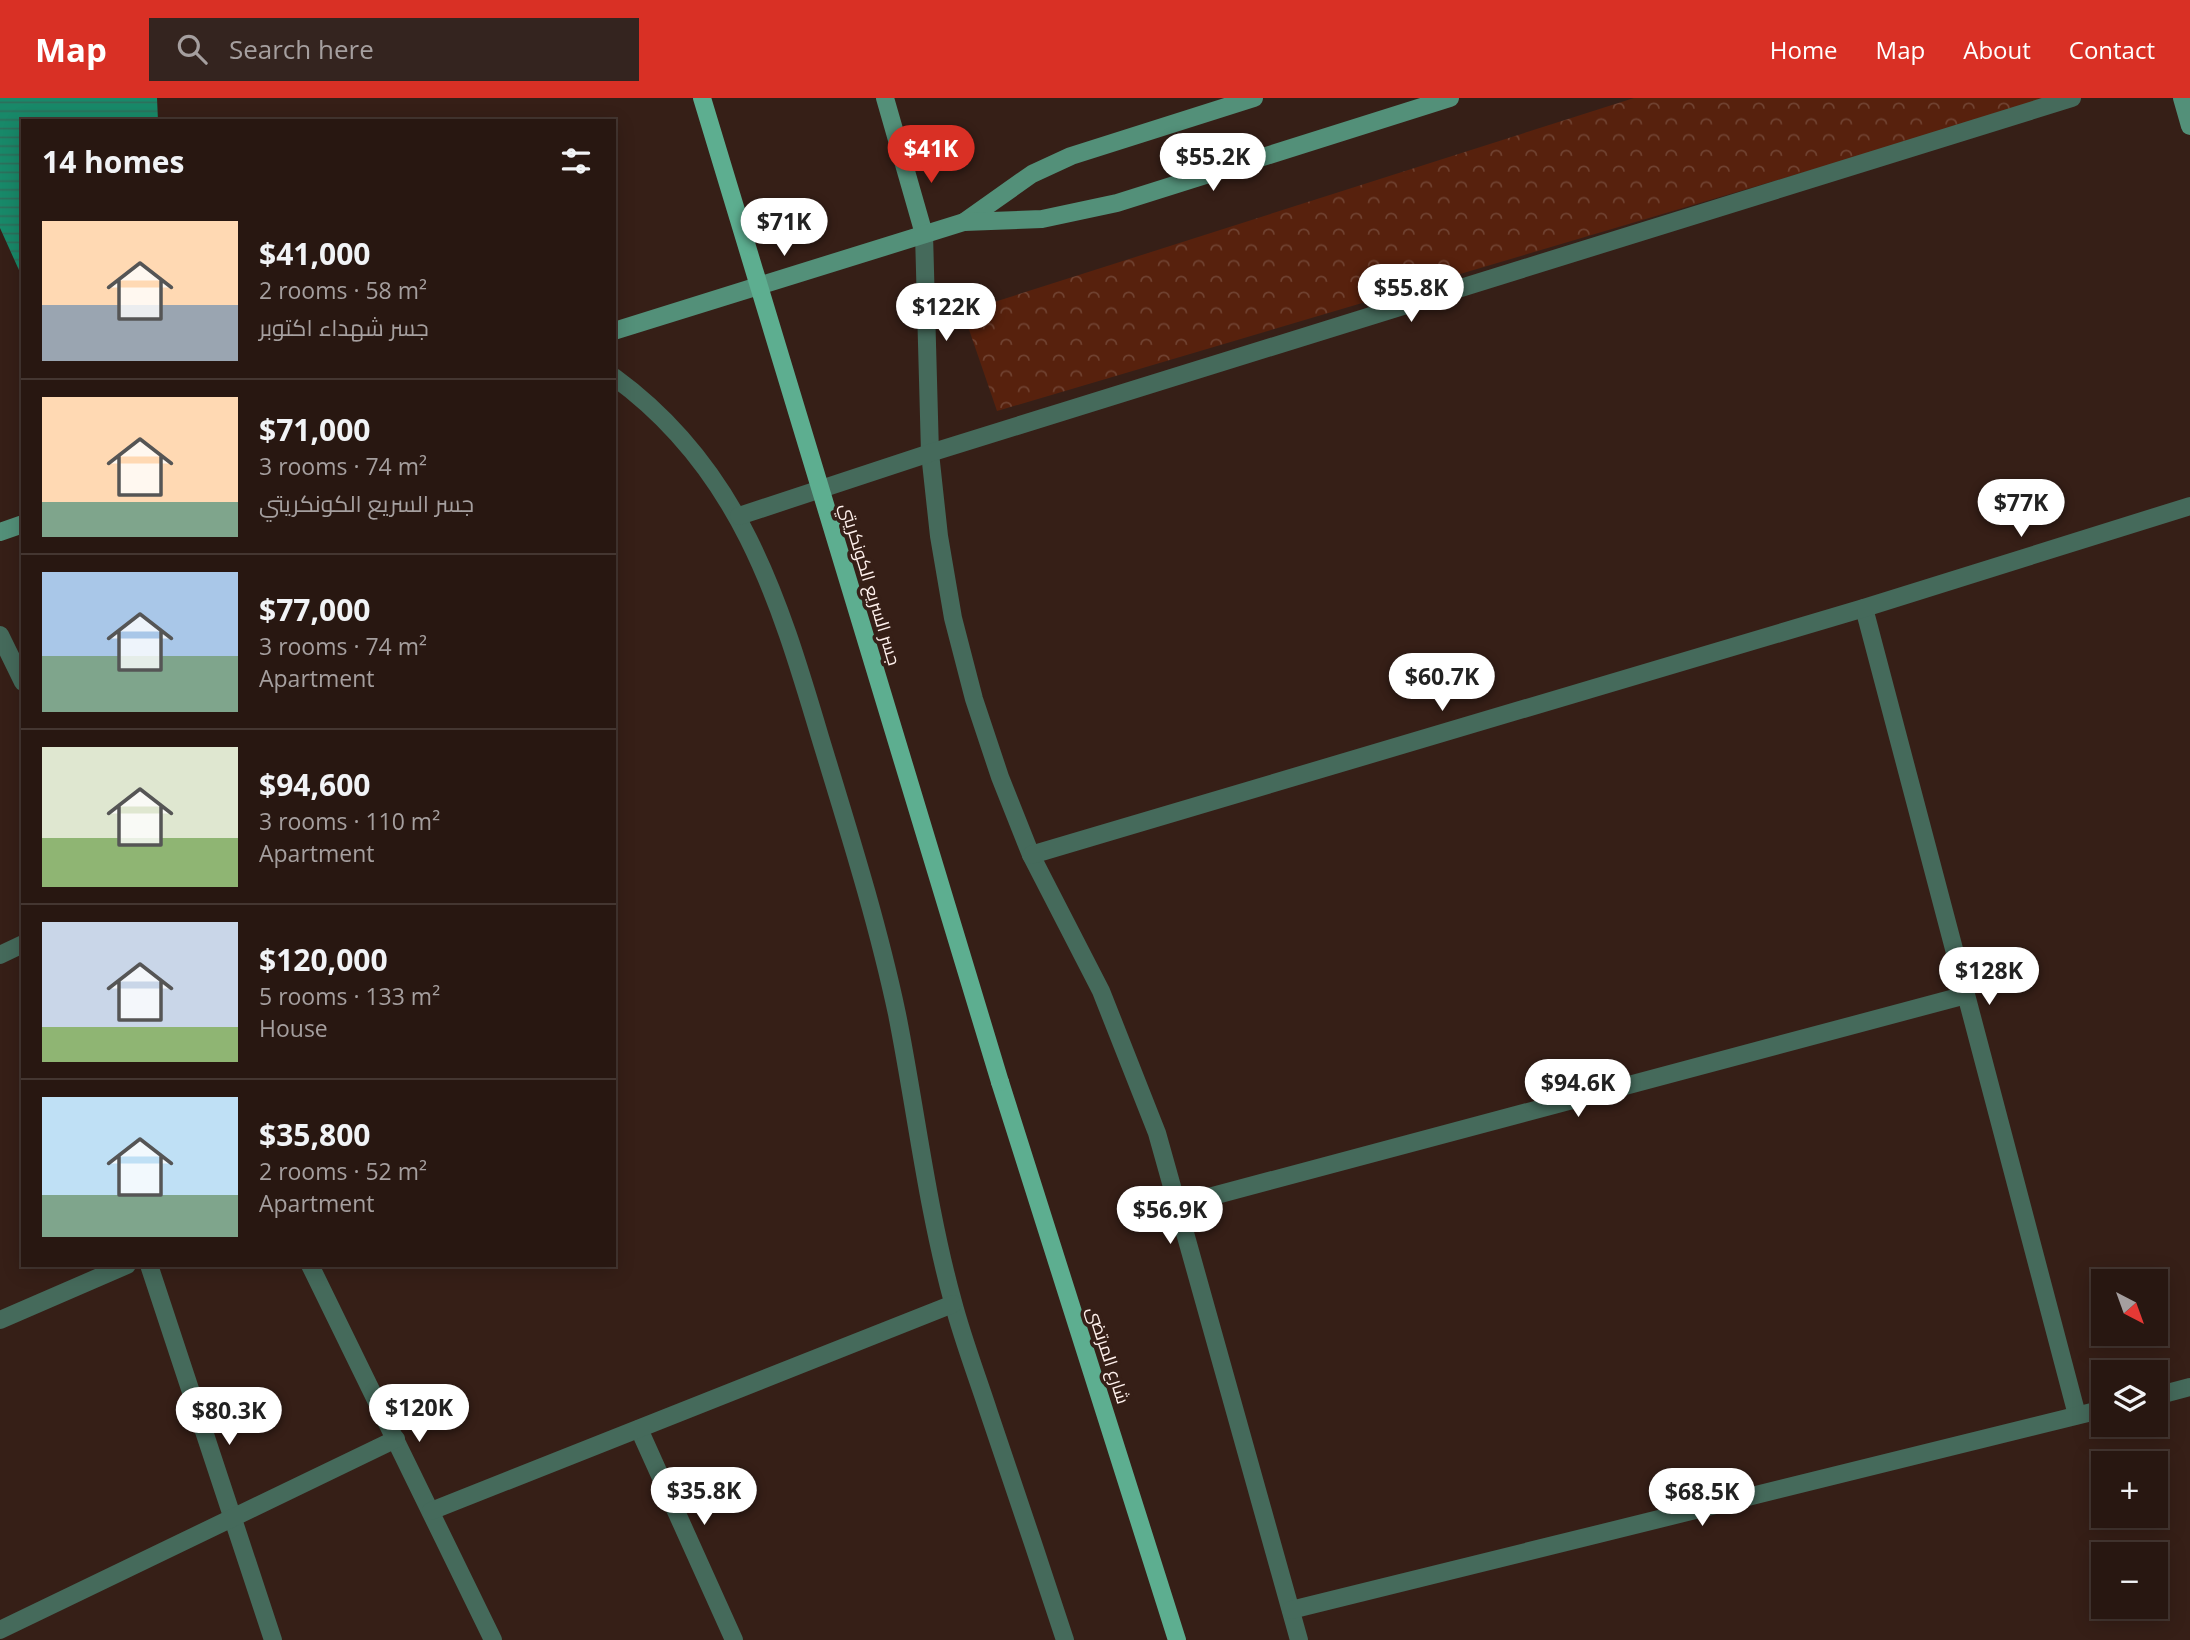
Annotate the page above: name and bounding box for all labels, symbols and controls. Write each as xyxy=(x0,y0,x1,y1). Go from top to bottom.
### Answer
search box xyxy=(149,18,639,81)
text: Map xyxy=(35,27,107,72)
icon: search xyxy=(173,30,211,68)
text: Search here xyxy=(229,31,374,67)
text: Home xyxy=(1770,33,1838,66)
text: Map xyxy=(1876,33,1925,66)
text: About xyxy=(1963,33,2031,66)
text: Contact xyxy=(2069,33,2155,66)
pin: $41K xyxy=(890,126,972,185)
text: $41K xyxy=(904,132,958,164)
pin: $55.2K xyxy=(1156,134,1270,193)
text: $55.2K xyxy=(1176,140,1250,172)
text: 14 homes xyxy=(42,141,185,182)
icon: filters xyxy=(557,142,595,180)
pin: $71K xyxy=(743,198,825,258)
text: $71K xyxy=(757,205,811,237)
text: $41,000 xyxy=(259,233,370,274)
icon: home xyxy=(98,249,182,333)
pin: $55.8K xyxy=(1354,264,1468,324)
text: $55.8K xyxy=(1374,271,1448,303)
text: 2 rooms · 58 m² xyxy=(259,274,427,306)
pin: $122K xyxy=(897,284,995,343)
text: $122K xyxy=(912,290,980,322)
text: جسر شهداء اكتوبر xyxy=(259,311,429,343)
text: $71,000 xyxy=(259,409,370,450)
icon: home xyxy=(98,425,182,509)
text: 3 rooms · 74 m² xyxy=(259,450,427,482)
pin: $77K xyxy=(1980,480,2062,539)
text: $77K xyxy=(1994,486,2048,518)
text: جسر السريع الكونكريتي xyxy=(259,487,474,519)
street label: جسر السريع الكونكريتي xyxy=(832,500,907,669)
text: $77,000 xyxy=(259,589,370,630)
icon: home xyxy=(98,600,182,684)
text: 3 rooms · 74 m² xyxy=(259,630,427,662)
pin: $60.7K xyxy=(1385,654,1499,713)
text: $60.7K xyxy=(1405,660,1479,692)
text: Apartment xyxy=(259,662,375,694)
text: $94,600 xyxy=(259,764,370,805)
icon: home xyxy=(98,775,182,859)
text: 3 rooms · 110 m² xyxy=(259,805,440,837)
text: Apartment xyxy=(259,837,375,869)
text: $120,000 xyxy=(259,939,388,980)
pin: $128K xyxy=(1940,948,2038,1007)
icon: home xyxy=(98,950,182,1034)
text: $128K xyxy=(1955,954,2023,986)
text: 5 rooms · 133 m² xyxy=(259,980,440,1012)
text: House xyxy=(259,1012,328,1044)
pin: $94.6K xyxy=(1521,1060,1635,1119)
text: $94.6K xyxy=(1541,1066,1615,1098)
text: $35,800 xyxy=(259,1114,370,1155)
icon: home xyxy=(98,1125,182,1209)
text: 2 rooms · 52 m² xyxy=(259,1155,427,1187)
pin: $56.9K xyxy=(1113,1186,1227,1246)
text: Apartment xyxy=(259,1187,375,1219)
text: $56.9K xyxy=(1133,1193,1207,1225)
north arrow xyxy=(2091,1269,2168,1346)
map controls xyxy=(2091,1269,2168,1619)
street label: شارع المرتضى xyxy=(1081,1303,1136,1407)
button: layers xyxy=(2091,1360,2168,1437)
pin: $120K xyxy=(370,1384,468,1444)
pin: $80.3K xyxy=(172,1388,286,1447)
text: $120K xyxy=(385,1391,453,1423)
text: $80.3K xyxy=(192,1394,266,1426)
button: + xyxy=(2091,1451,2168,1528)
pin: $35.8K xyxy=(647,1468,761,1527)
pin: $68.5K xyxy=(1645,1468,1759,1528)
text: $35.8K xyxy=(667,1474,741,1506)
text: $68.5K xyxy=(1665,1475,1739,1507)
button: − xyxy=(2091,1542,2168,1619)

